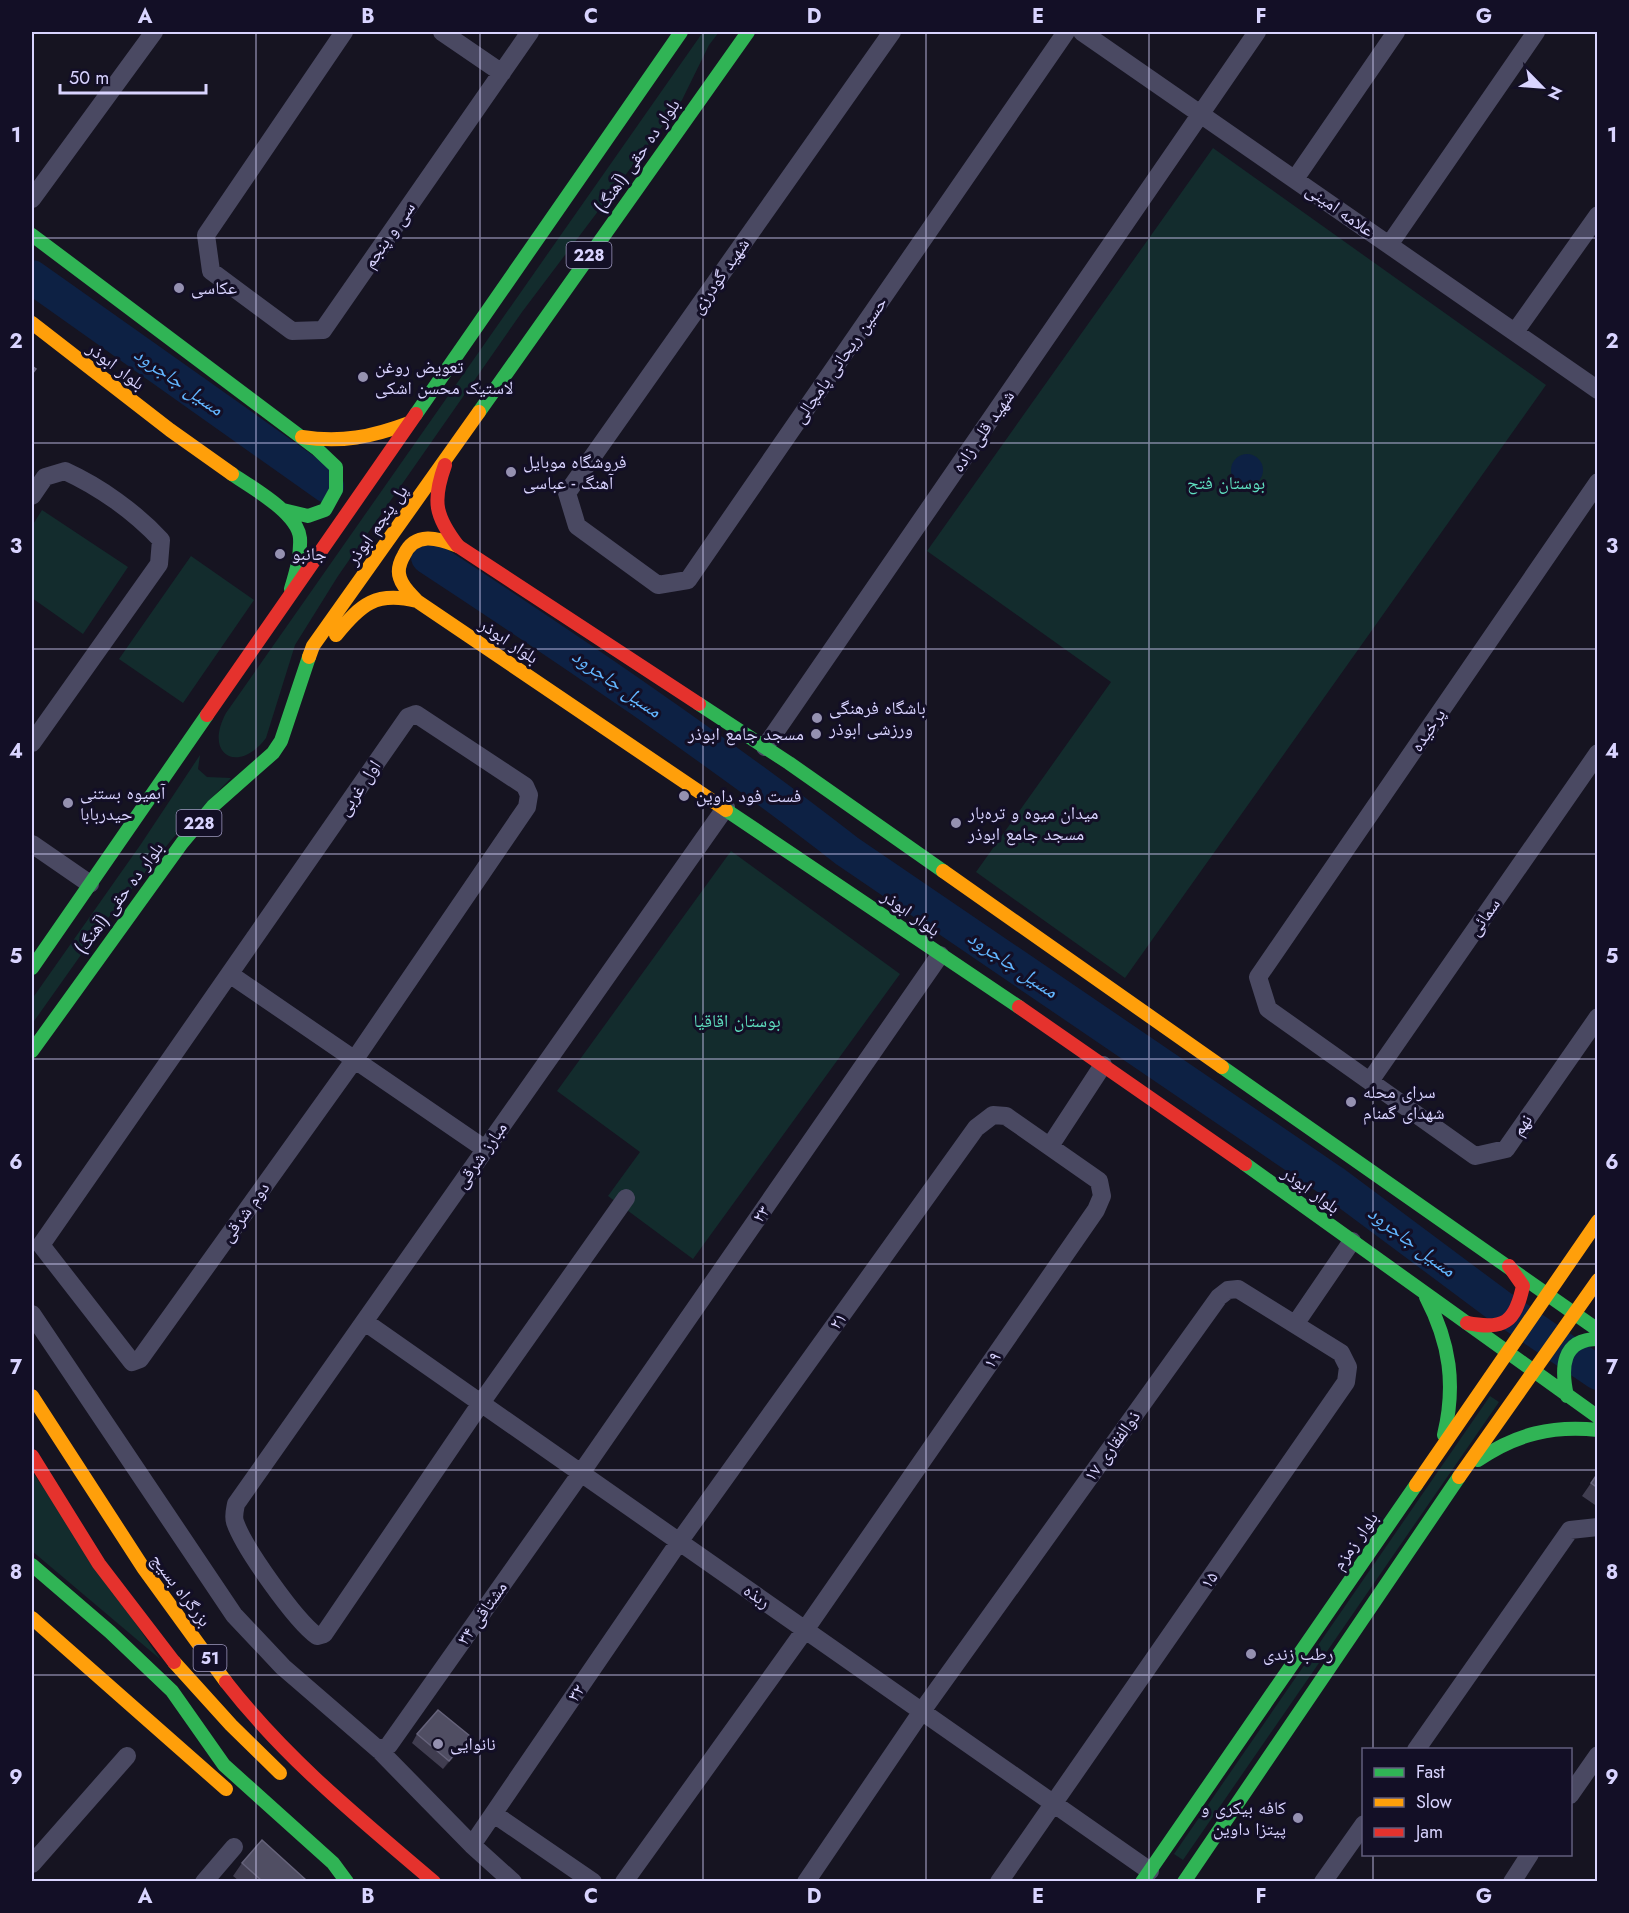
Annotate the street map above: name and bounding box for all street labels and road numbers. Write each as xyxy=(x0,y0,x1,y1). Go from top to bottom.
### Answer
street label: بلوار ده حقی (آهنگ) xyxy=(588,93,686,219)
street label: علامه امینی xyxy=(1300,177,1380,243)
street label: سی و پنجم xyxy=(356,196,422,274)
street label: شهید گودرزی xyxy=(684,233,756,319)
road number: 228 xyxy=(566,242,612,268)
street label: حسین ریحانی پامچالی xyxy=(786,291,894,429)
street label: بلوار ابوذر xyxy=(81,335,150,396)
street label: شهید قلی زاده xyxy=(945,385,1021,477)
street label: پل پنجم ابوذر xyxy=(339,480,414,571)
street label: بلوار ابوذر xyxy=(473,611,544,670)
street label: پرخیده xyxy=(1404,703,1452,757)
street label: اول غربی xyxy=(331,755,387,821)
road number: 228 xyxy=(176,810,222,836)
street label: بلوار ده حقی (آهنگ) xyxy=(68,836,170,960)
street label: بلوار ابوذر xyxy=(875,883,946,943)
street label: سمائی xyxy=(1462,893,1506,941)
street label: نهم xyxy=(1505,1109,1539,1141)
street label: مبارز شرقی xyxy=(448,1116,514,1194)
street label: بلوار ابوذر xyxy=(1276,1159,1346,1220)
street label: دوم شرقی xyxy=(214,1176,276,1248)
street label: ۲۳ xyxy=(746,1200,776,1228)
street label: ۲۱ xyxy=(823,1307,853,1335)
street label: ۱۹ xyxy=(977,1346,1007,1374)
street label: ذوالفقاری ۱۷ xyxy=(1077,1405,1147,1487)
street label: بلوار زمزم xyxy=(1326,1507,1385,1575)
street label: بزرگراه بسیج xyxy=(145,1548,217,1632)
street label: ۱۵ xyxy=(1194,1566,1224,1594)
street label: ۳۴ مشتاقی xyxy=(451,1576,513,1650)
street label: ربذه xyxy=(738,1577,776,1615)
road number: 51 xyxy=(194,1645,226,1671)
street label: ۳۲ xyxy=(561,1679,591,1707)

